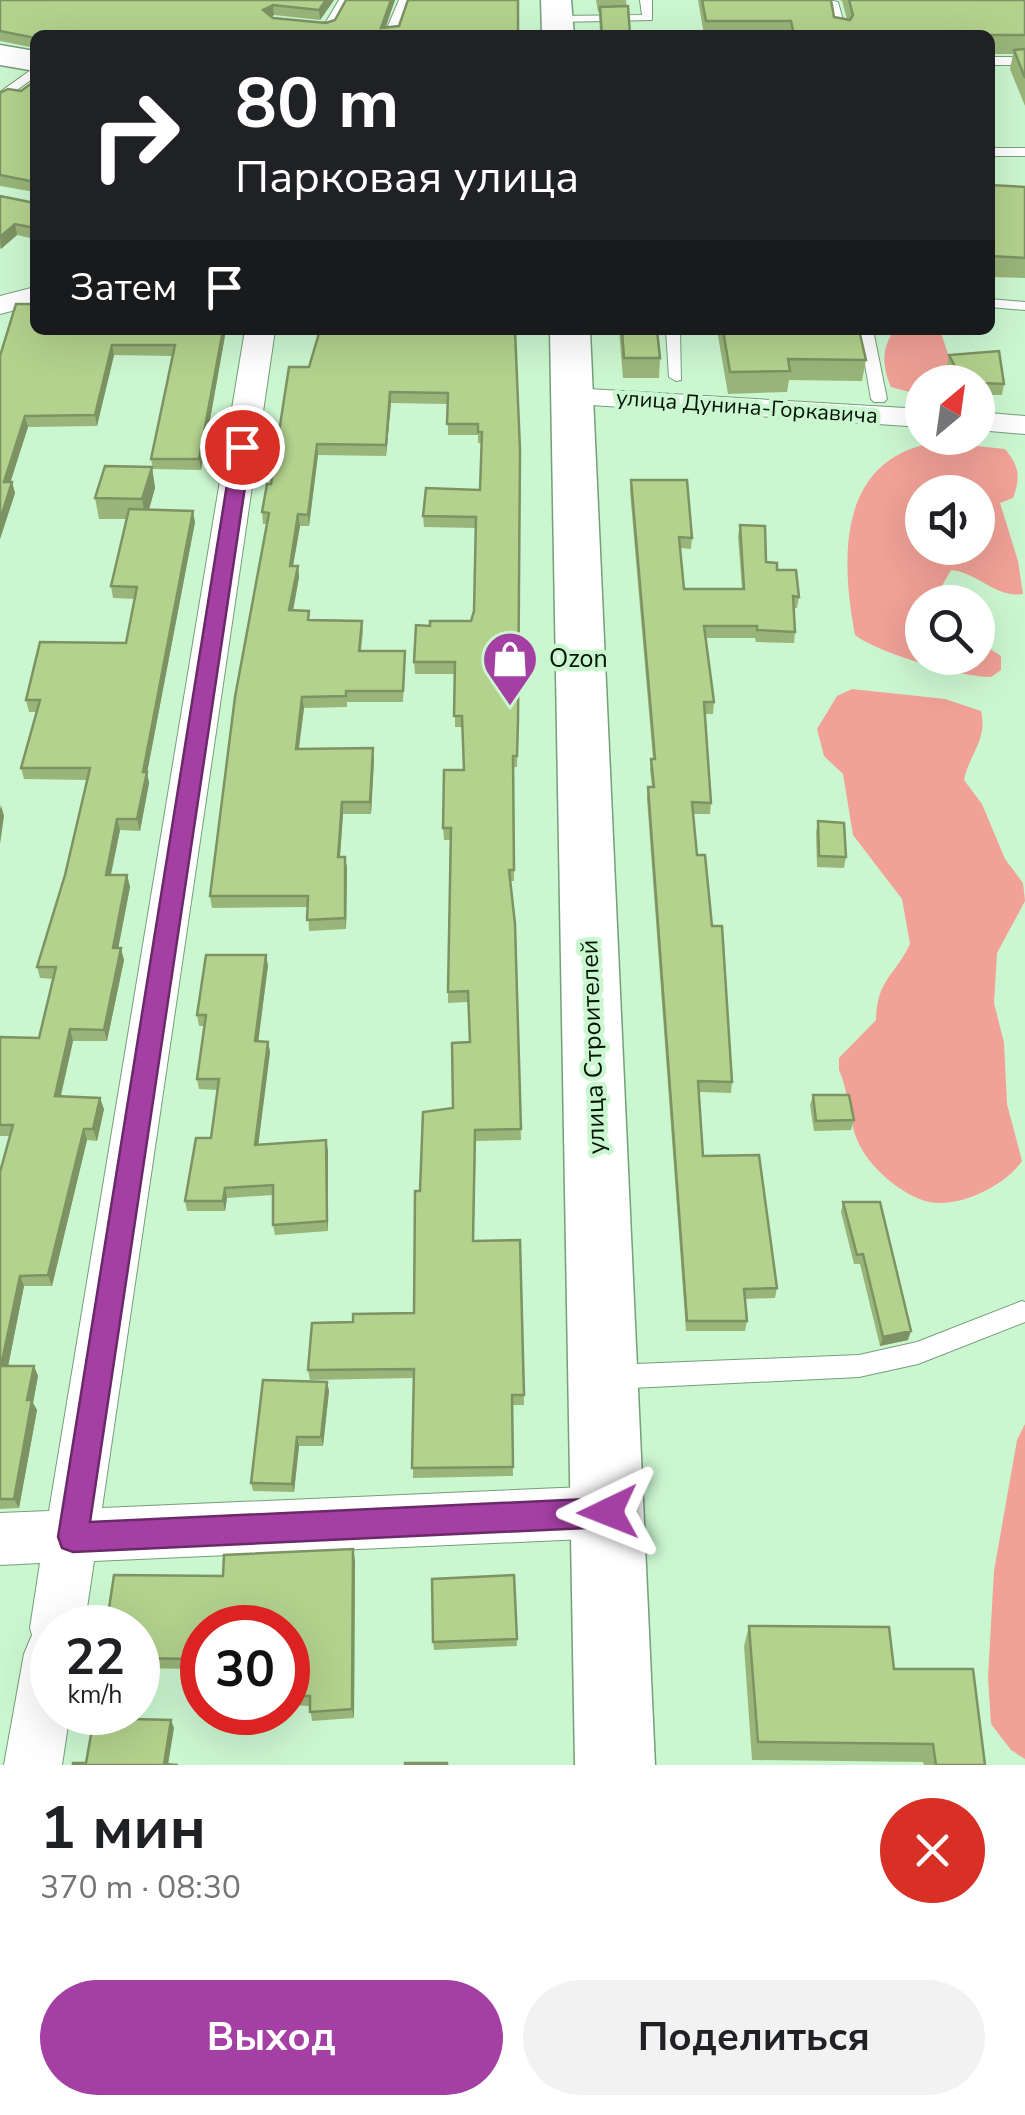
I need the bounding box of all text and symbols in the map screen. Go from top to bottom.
text: 80 m [235,56,399,152]
icon: right [70,70,200,200]
text: Парковая улица [235,147,579,208]
icon: arrive [197,260,252,315]
text: Затем [70,262,177,313]
north arrow [905,365,995,455]
map controls [905,365,995,675]
street label: улица Дунина-Горкавича [615,383,879,431]
pin [200,405,285,490]
icon: arrive [215,420,270,475]
button: sound [905,475,995,565]
button: search [905,585,995,675]
shop icon: Ozon [480,629,540,708]
place label: Ozon [549,642,608,676]
street label: улица Строителей [572,939,614,1155]
position arrow [556,1460,660,1564]
speed limit sign: 30 [180,1605,310,1735]
text: 22 [65,1623,125,1692]
text: km/h [67,1678,123,1712]
text: 1 мин [40,1787,206,1869]
button: close [880,1798,985,1903]
text: 370 m · 08:30 [40,1866,241,1909]
button: Выход [40,1980,503,2095]
button: Поделиться [523,1980,985,2095]

